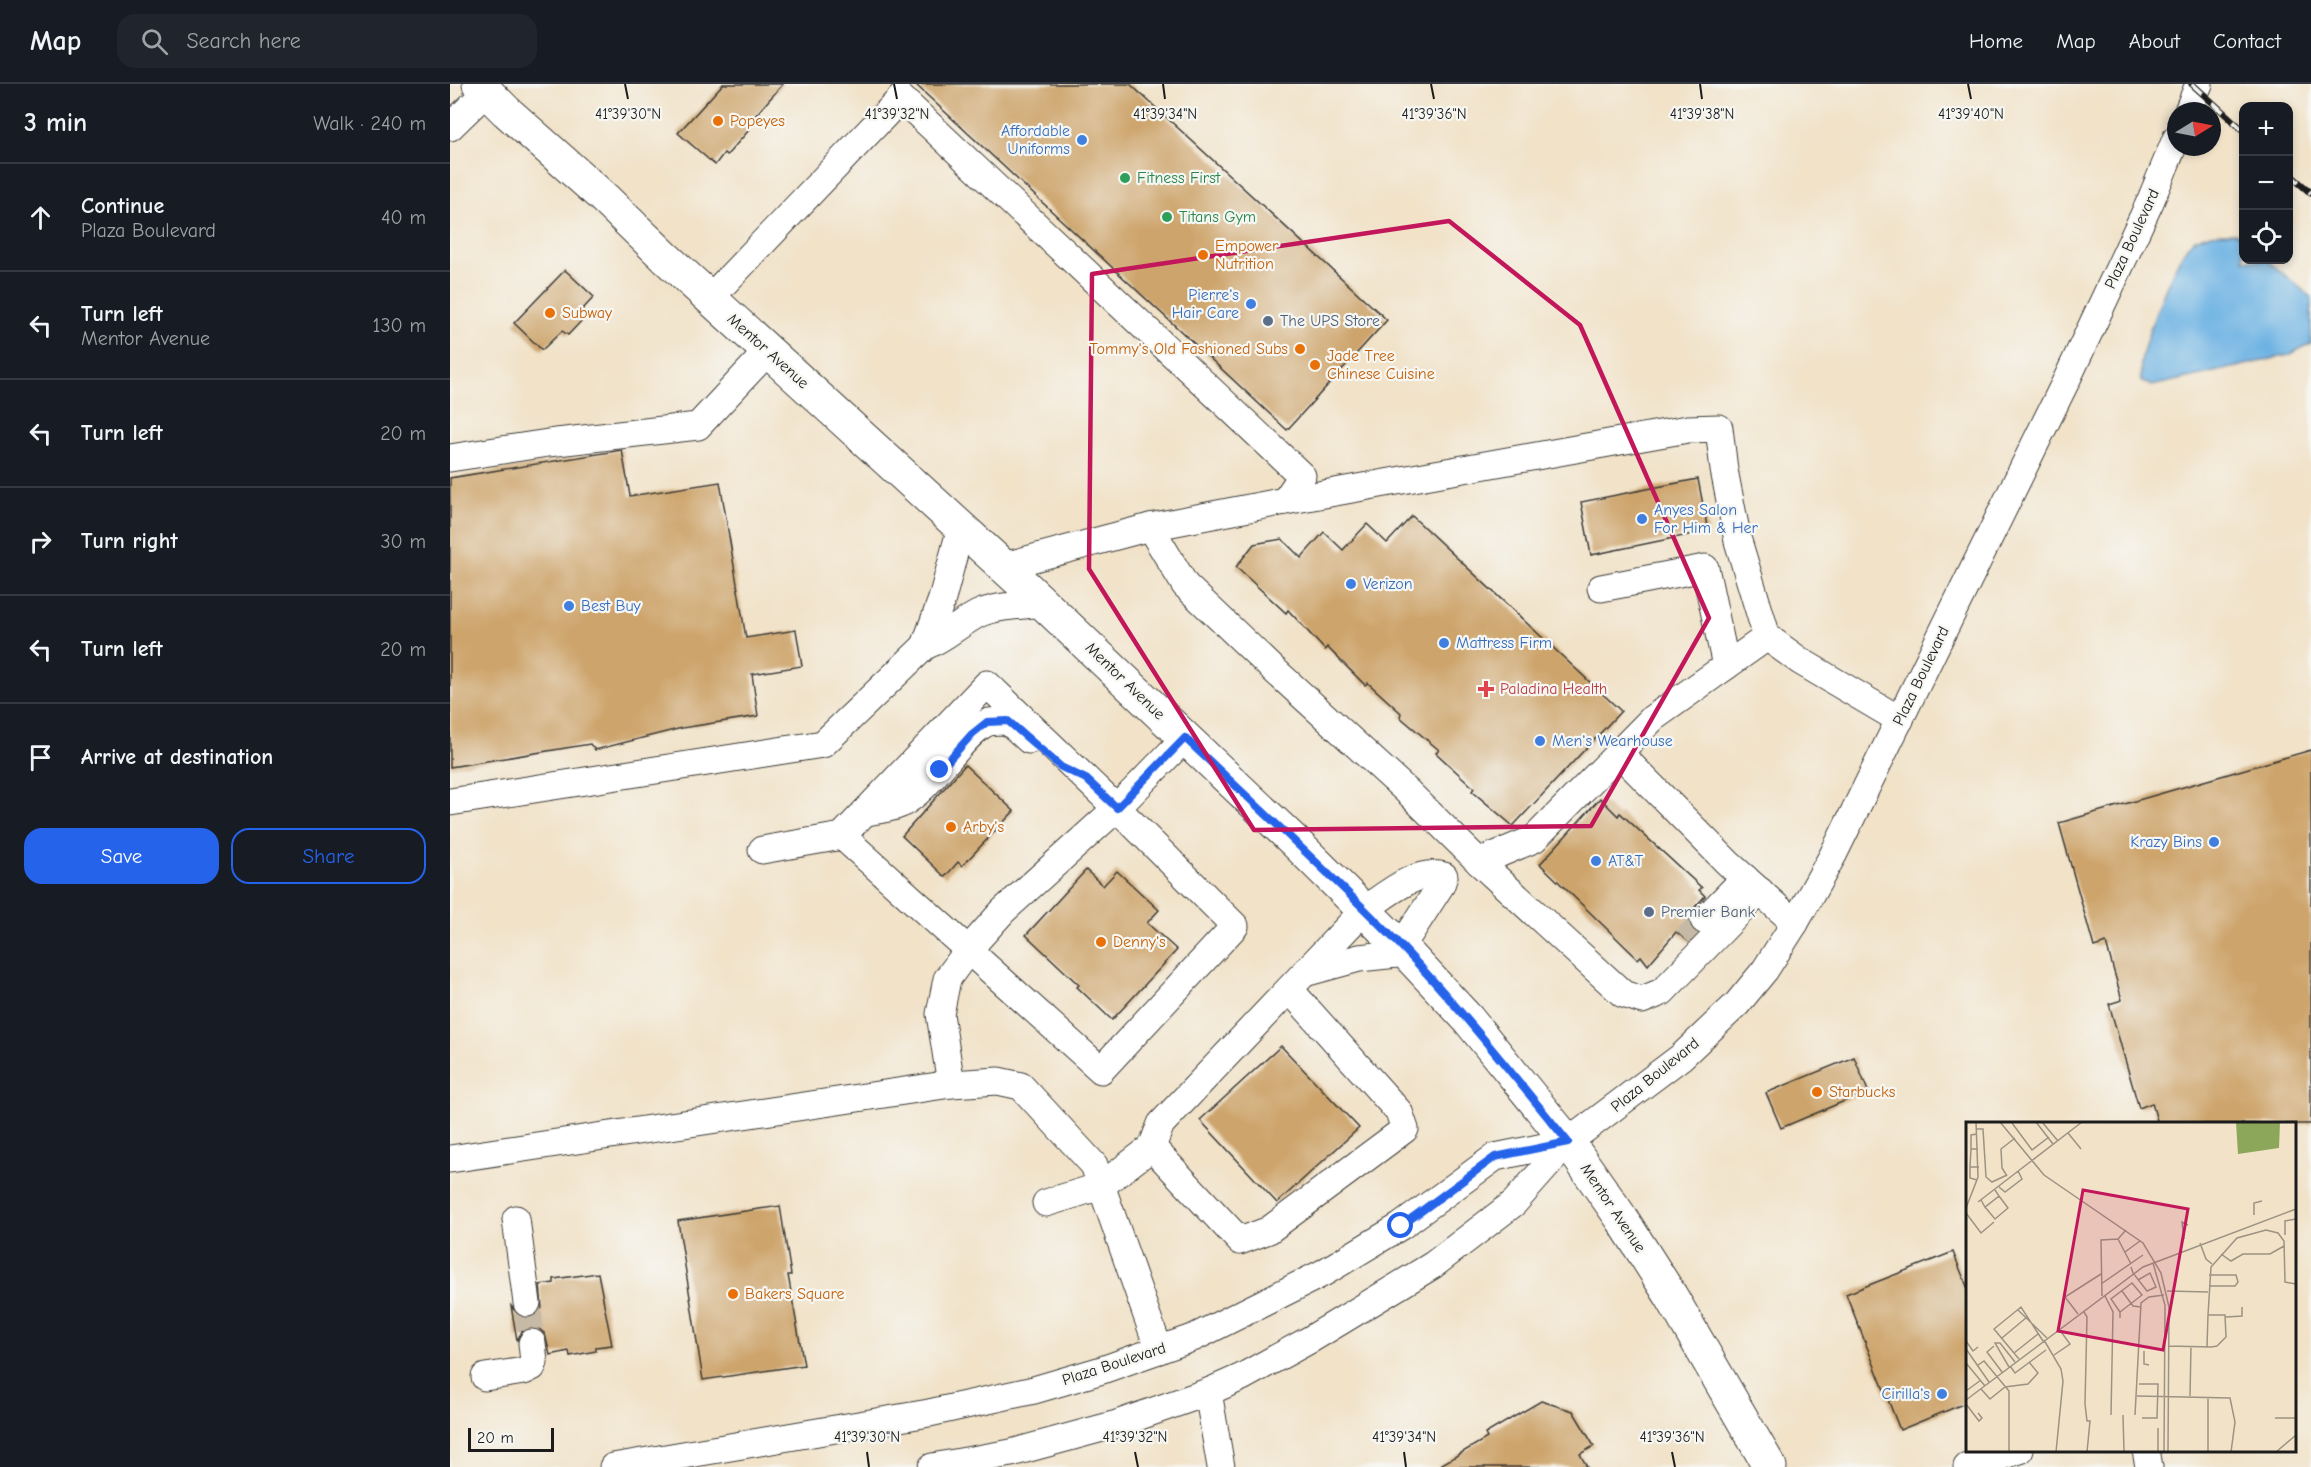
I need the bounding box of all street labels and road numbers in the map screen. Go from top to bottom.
street label: Plaza Boulevard [2101,186,2163,292]
street label: Mentor Avenue [724,310,812,392]
street label: Plaza Boulevard [1889,624,1953,728]
street label: Mentor Avenue [1082,639,1168,723]
street label: Plaza Boulevard [1607,1034,1703,1116]
street label: Mentor Avenue [1577,1160,1649,1256]
street label: Plaza Boulevard [1060,1339,1168,1389]

